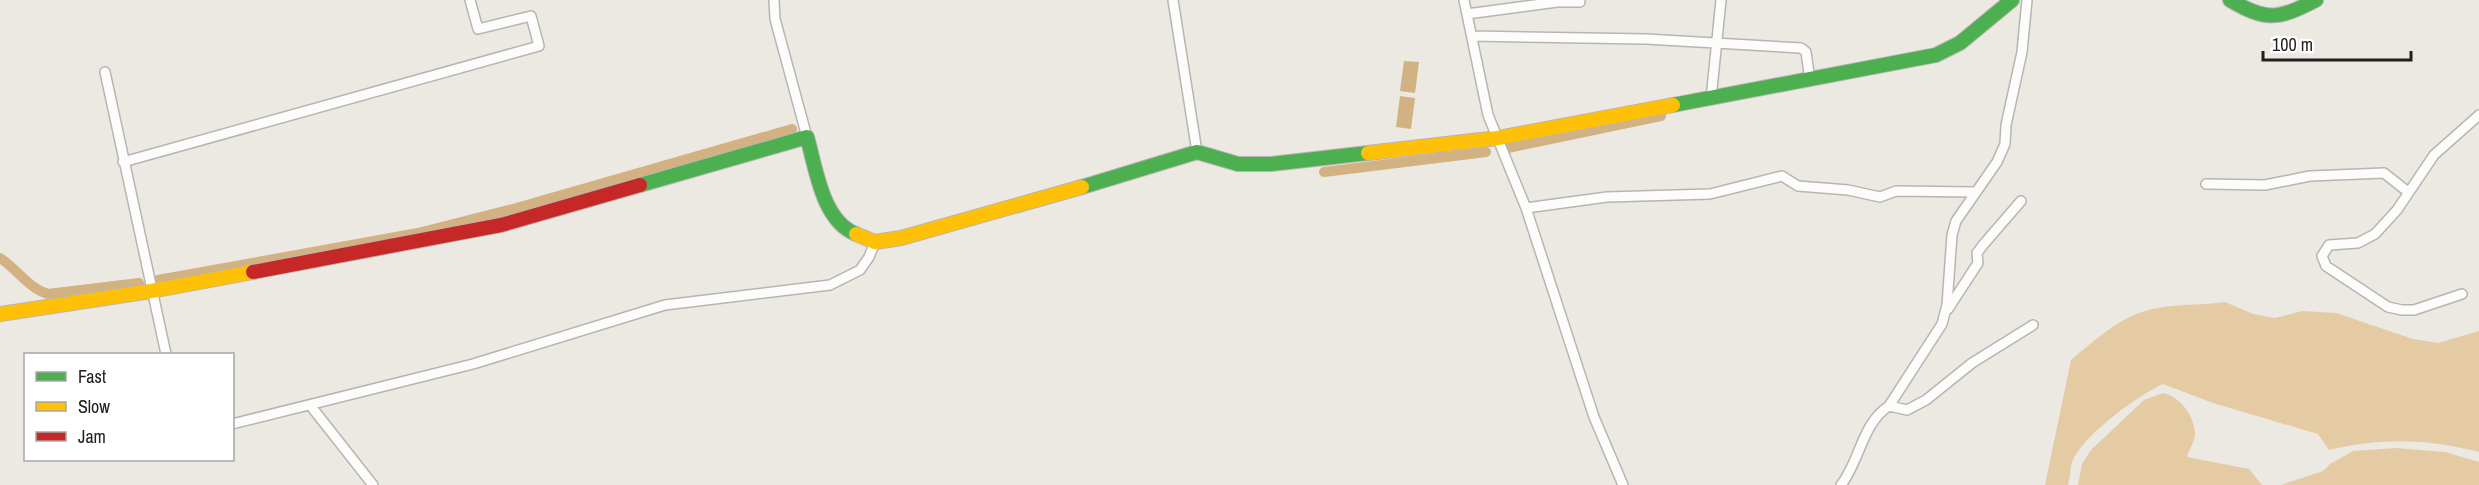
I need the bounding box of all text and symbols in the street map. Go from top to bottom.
scale bar [2263,24,2412,62]
text: 100 m [2272,32,2313,57]
legend [24,353,234,461]
text: Fast [78,364,106,389]
text: Slow [78,394,110,419]
text: Jam [78,424,106,449]

